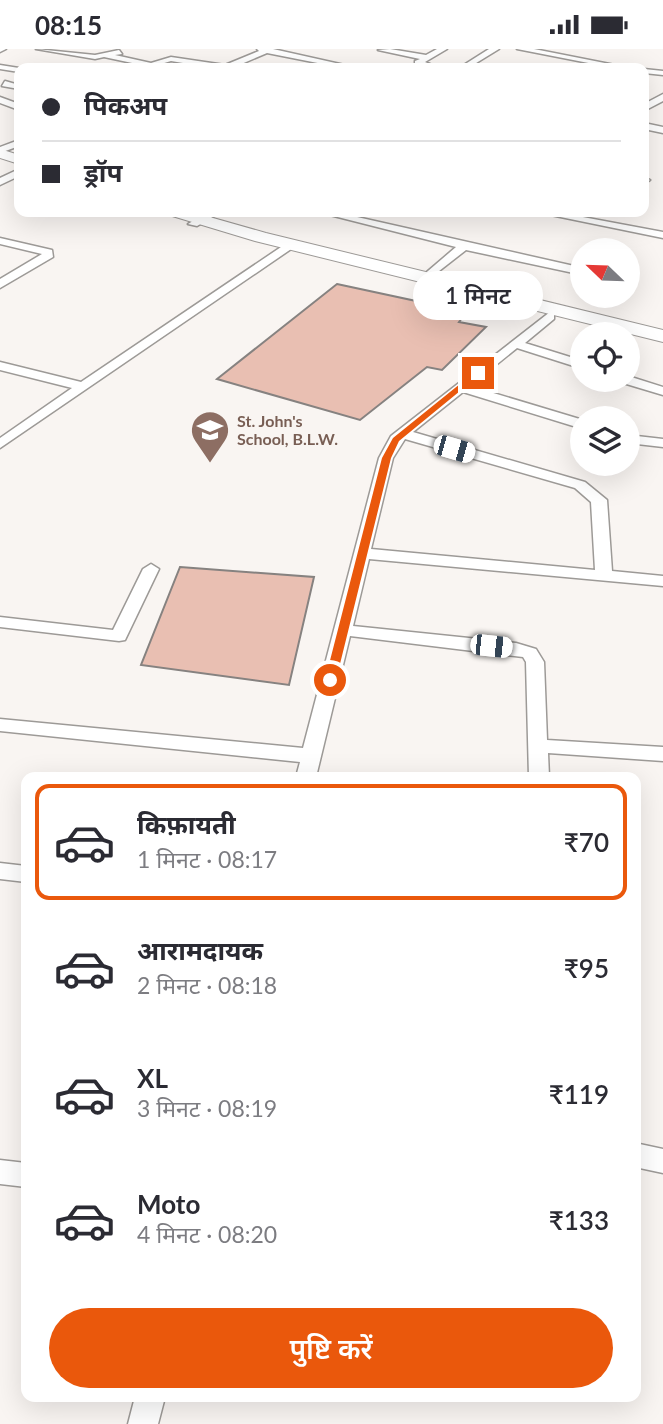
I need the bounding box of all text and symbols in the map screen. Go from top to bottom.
text: 08:15 [35,9,102,41]
text: पिकअप [84,89,167,121]
text: ड्रॉप [84,156,122,188]
north arrow [570,238,640,308]
map controls [570,238,640,476]
callout: 1 मिनट [413,271,543,321]
text: 1 मिनट [445,281,511,309]
button: locate [570,322,640,392]
route end [462,357,494,389]
button: layers [570,406,640,476]
school or university icon: St. John's School, B.L.W. [189,409,231,464]
place label: St. John's School, B.L.W. [237,411,338,448]
car [431,433,478,465]
car [470,633,513,659]
route start [314,664,346,696]
text: किफ़ायती [137,808,236,840]
icon: car [53,811,116,874]
text: ₹70 [564,826,609,858]
text: 1 मिनट · 08:17 [137,845,277,873]
text: आरामदायक [137,934,263,966]
icon: car [53,937,116,1000]
text: ₹95 [564,952,609,984]
text: 2 मिनट · 08:18 [137,971,277,999]
text: XL [137,1062,168,1094]
icon: car [53,1063,116,1126]
text: ₹119 [549,1078,609,1110]
text: 3 मिनट · 08:19 [137,1094,277,1122]
text: Moto [137,1188,200,1220]
icon: car [53,1189,116,1252]
text: ₹133 [549,1204,609,1236]
text: 4 मिनट · 08:20 [137,1220,277,1248]
button: पुष्टि करें [49,1308,613,1388]

